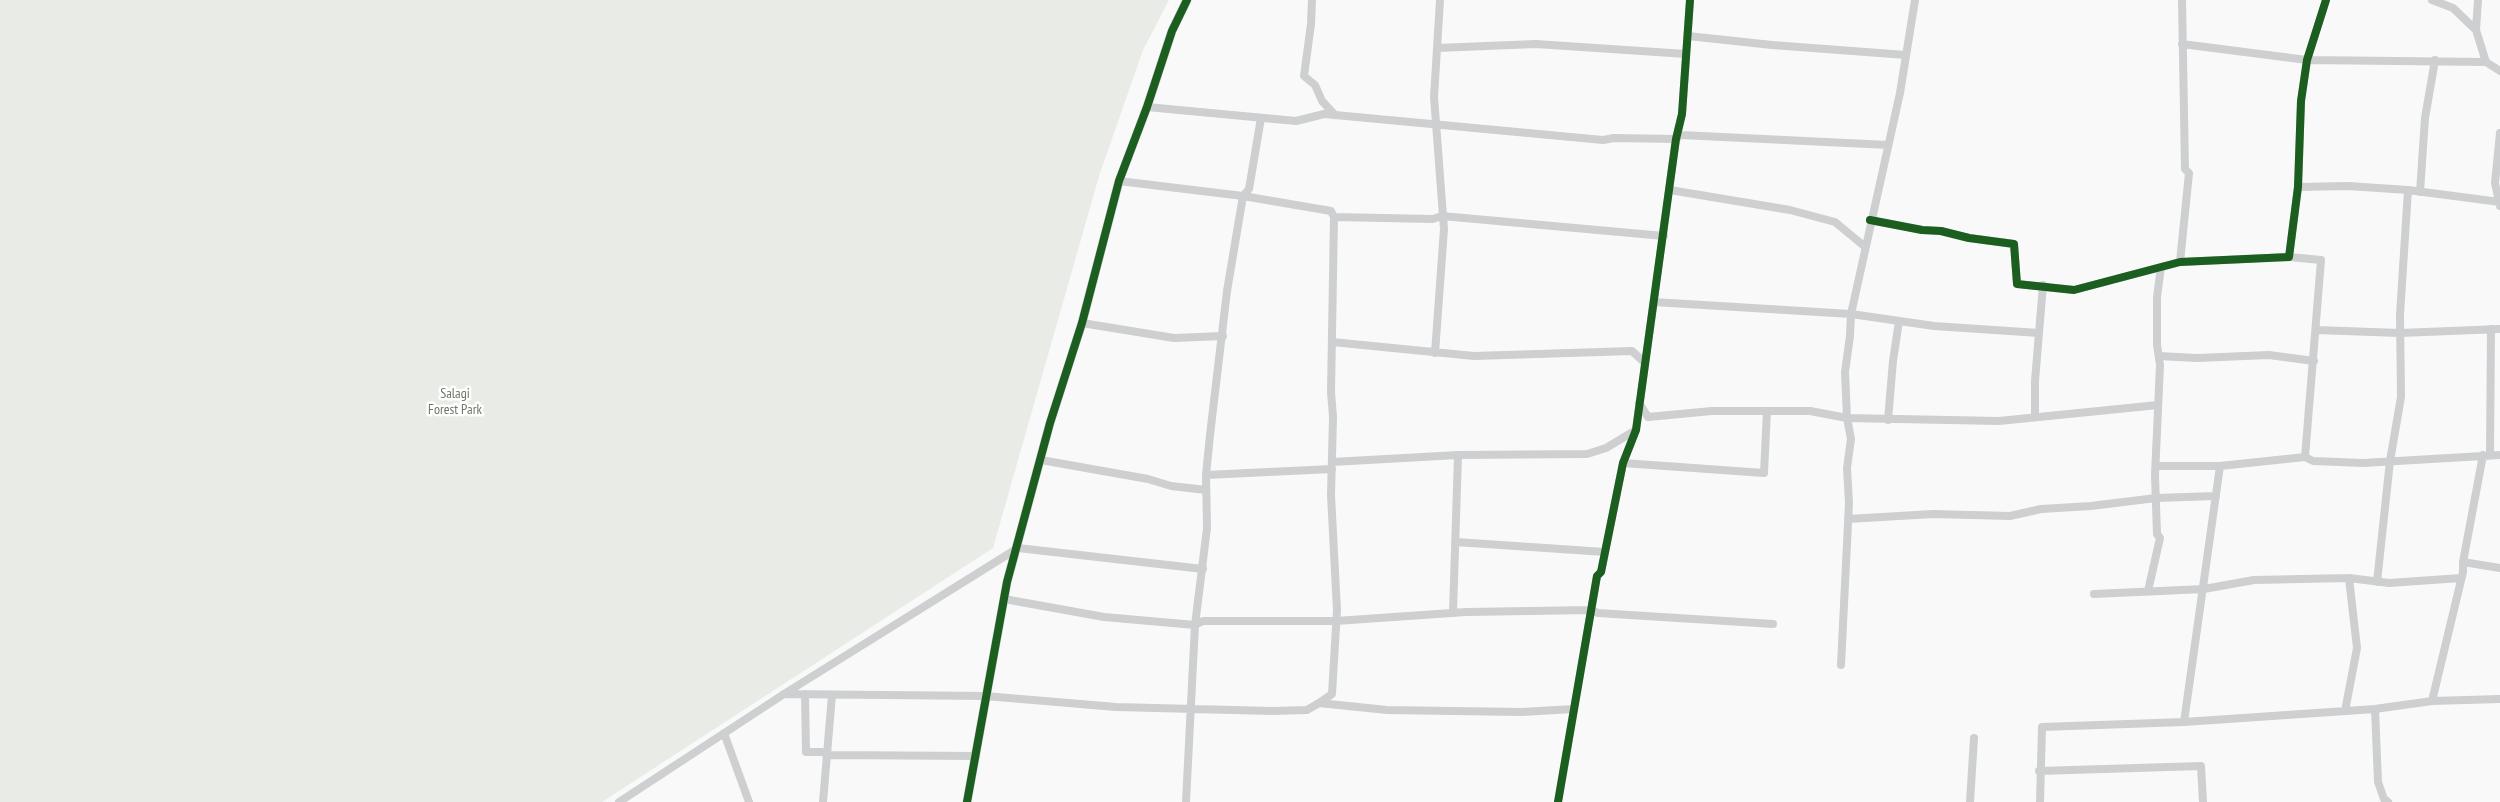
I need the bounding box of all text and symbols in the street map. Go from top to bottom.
park label: Salagi Forest Park [428,386,482,418]

